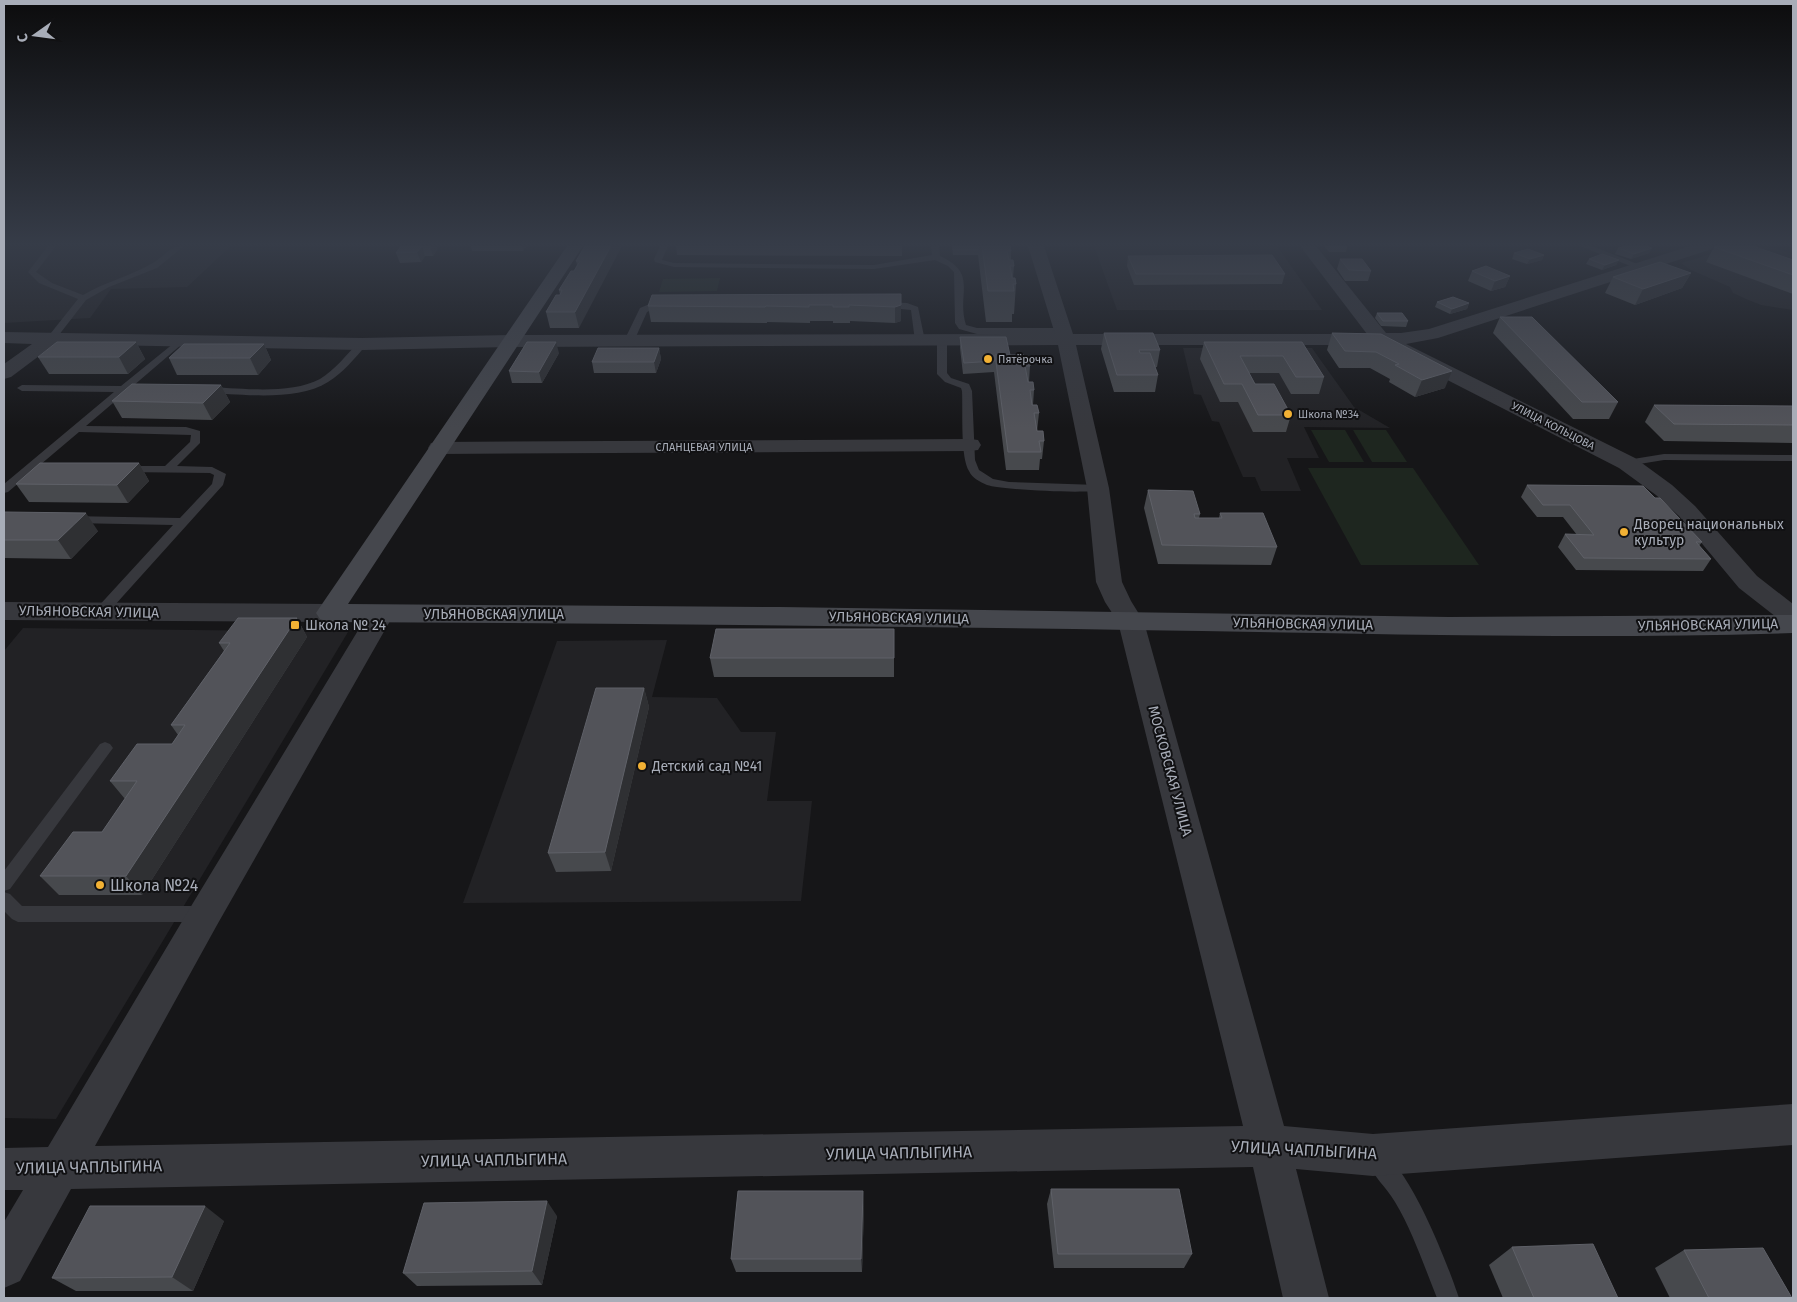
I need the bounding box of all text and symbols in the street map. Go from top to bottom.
north arrow [10,10,60,60]
text: С [14,32,32,44]
marker: Пятёрочка [982,353,994,365]
place label: Пятёрочка [998,353,1053,366]
street label: УЛИЦА КОЛЬЦОВА [1509,399,1598,453]
marker: Школа №34 [1282,408,1294,420]
place label: Школа №34 [1298,408,1359,421]
street label: СЛАНЦЕВАЯ УЛИЦА [656,441,753,454]
place label: Дворец национальных культур [1633,516,1784,549]
marker: Дворец национальных культур [1618,526,1630,538]
street label: УЛЬЯНОВСКАЯ УЛИЦА [19,602,159,622]
street label: УЛЬЯНОВСКАЯ УЛИЦА [424,606,564,623]
street label: УЛЬЯНОВСКАЯ УЛИЦА [829,608,969,628]
street label: УЛЬЯНОВСКАЯ УЛИЦА [1233,614,1373,634]
street label: УЛЬЯНОВСКАЯ УЛИЦА [1638,615,1778,635]
place label: Школа № 24 [305,617,386,634]
marker: Школа № 24 [289,619,301,631]
street label: МОСКОВСКАЯ УЛИЦА [1144,704,1196,838]
place label: Детский сад №41 [651,758,762,775]
marker: Детский сад №41 [636,760,648,772]
place label: Школа №24 [110,876,199,895]
marker: Школа №24 [94,879,106,891]
street label: УЛИЦА ЧАПЛЫГИНА [1230,1137,1378,1163]
street label: УЛИЦА ЧАПЛЫГИНА [826,1142,973,1164]
street label: УЛИЦА ЧАПЛЫГИНА [421,1149,568,1171]
street label: УЛИЦА ЧАПЛЫГИНА [16,1156,163,1178]

